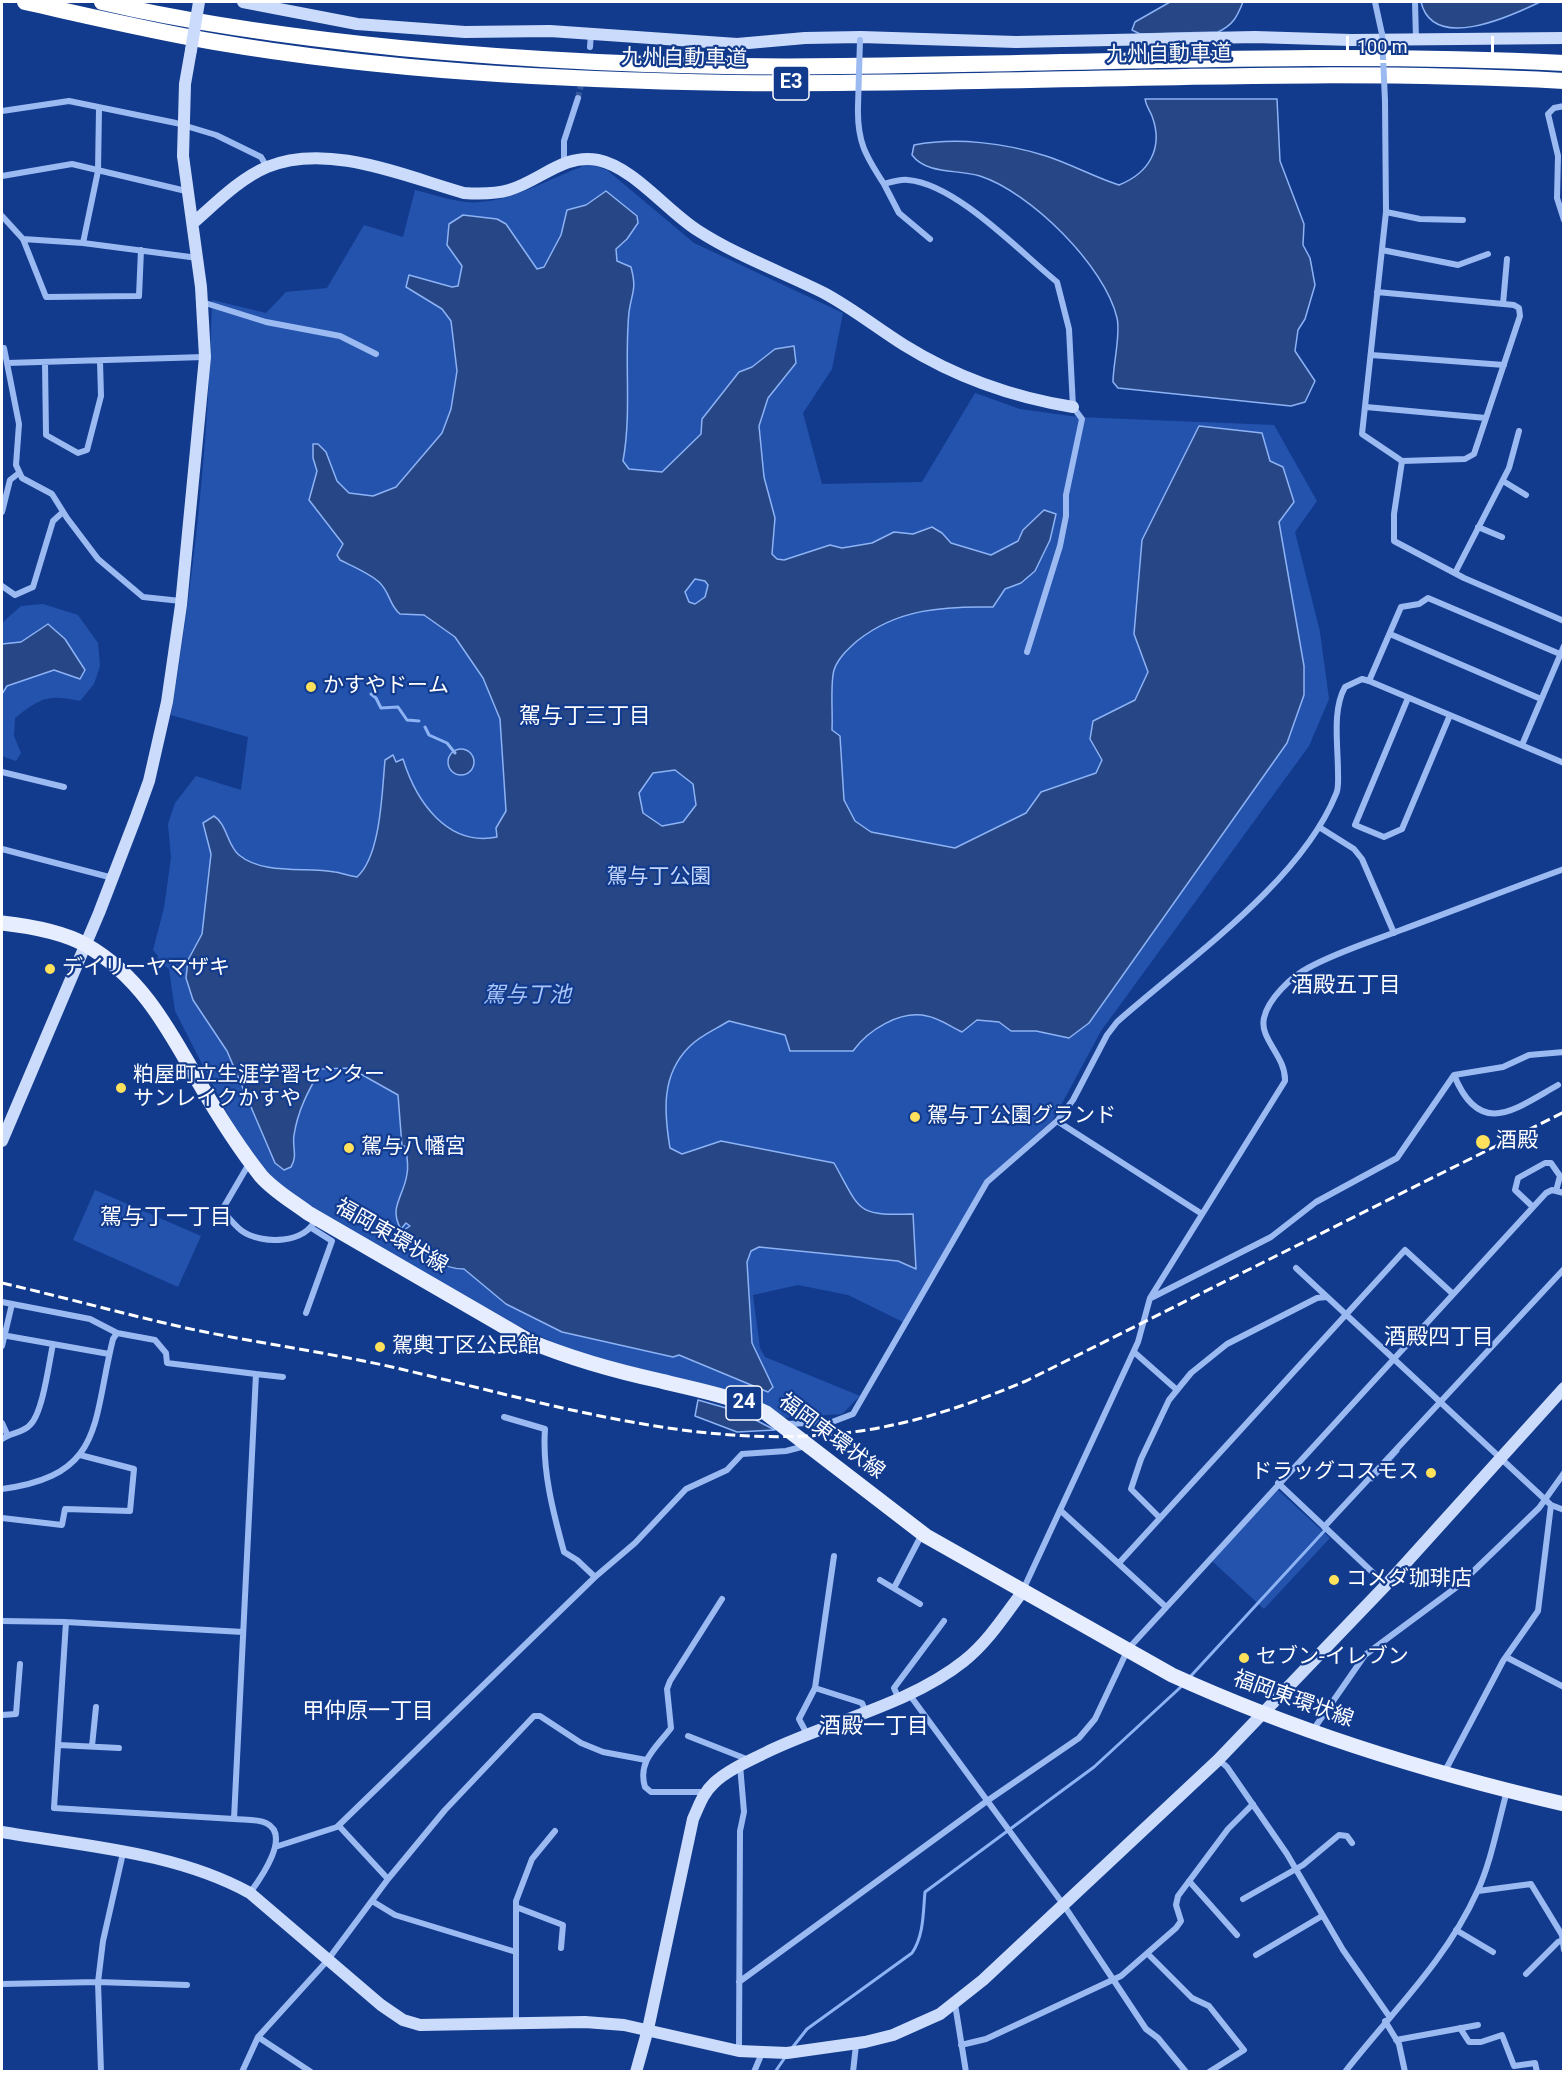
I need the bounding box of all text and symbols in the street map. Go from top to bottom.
scale bar [1349,24,1498,62]
text: 100 m [1357,36,1408,57]
street label: 九州自動車道 [1106,41,1232,69]
street label: 九州自動車道 [621,45,747,73]
road number: E3 [773,66,809,100]
place label: かすやドーム [323,674,449,700]
marker: かすやドーム [304,680,318,694]
district label: 駕与丁三丁目 [519,704,651,730]
park label: 駕与丁公園 [607,865,711,891]
place label: デイリーヤマザキ [62,956,230,982]
marker: デイリーヤマザキ [43,962,57,976]
district label: 酒殿五丁目 [1291,973,1401,999]
water label: 駕与丁池 [483,983,571,1009]
place label: 粕屋町立生涯学習センター サンレイクかすや [133,1063,385,1113]
marker: 粕屋町立生涯学習センター サンレイクかすや [114,1081,128,1095]
place label: 駕与丁公園グランド [927,1104,1116,1130]
marker: 駕与丁公園グランド [908,1110,922,1124]
place label: 酒殿 [1496,1129,1538,1155]
marker: 酒殿 [1474,1133,1492,1151]
place label: 駕与八幡宮 [361,1135,466,1161]
marker: 駕与八幡宮 [342,1141,356,1155]
street label: 福岡東環状線 [330,1195,452,1279]
district label: 駕与丁一丁目 [100,1205,232,1231]
district label: 酒殿四丁目 [1384,1325,1494,1351]
place label: 駕輿丁区公民館 [392,1334,539,1360]
marker: 駕輿丁区公民館 [373,1340,387,1354]
road number: 24 [726,1386,762,1420]
street label: 福岡東環状線 [773,1389,889,1485]
place label: ドラッグコスモス [1251,1460,1419,1486]
marker: ドラッグコスモス [1424,1466,1438,1480]
place label: コメダ珈琲店 [1346,1567,1472,1593]
marker: コメダ珈琲店 [1327,1573,1341,1587]
place label: セブン-イレブン [1256,1645,1409,1671]
marker: セブン-イレブン [1237,1651,1251,1665]
street label: 福岡東環状線 [1229,1667,1357,1733]
district label: 甲仲原一丁目 [302,1699,434,1725]
district label: 酒殿一丁目 [819,1714,929,1740]

